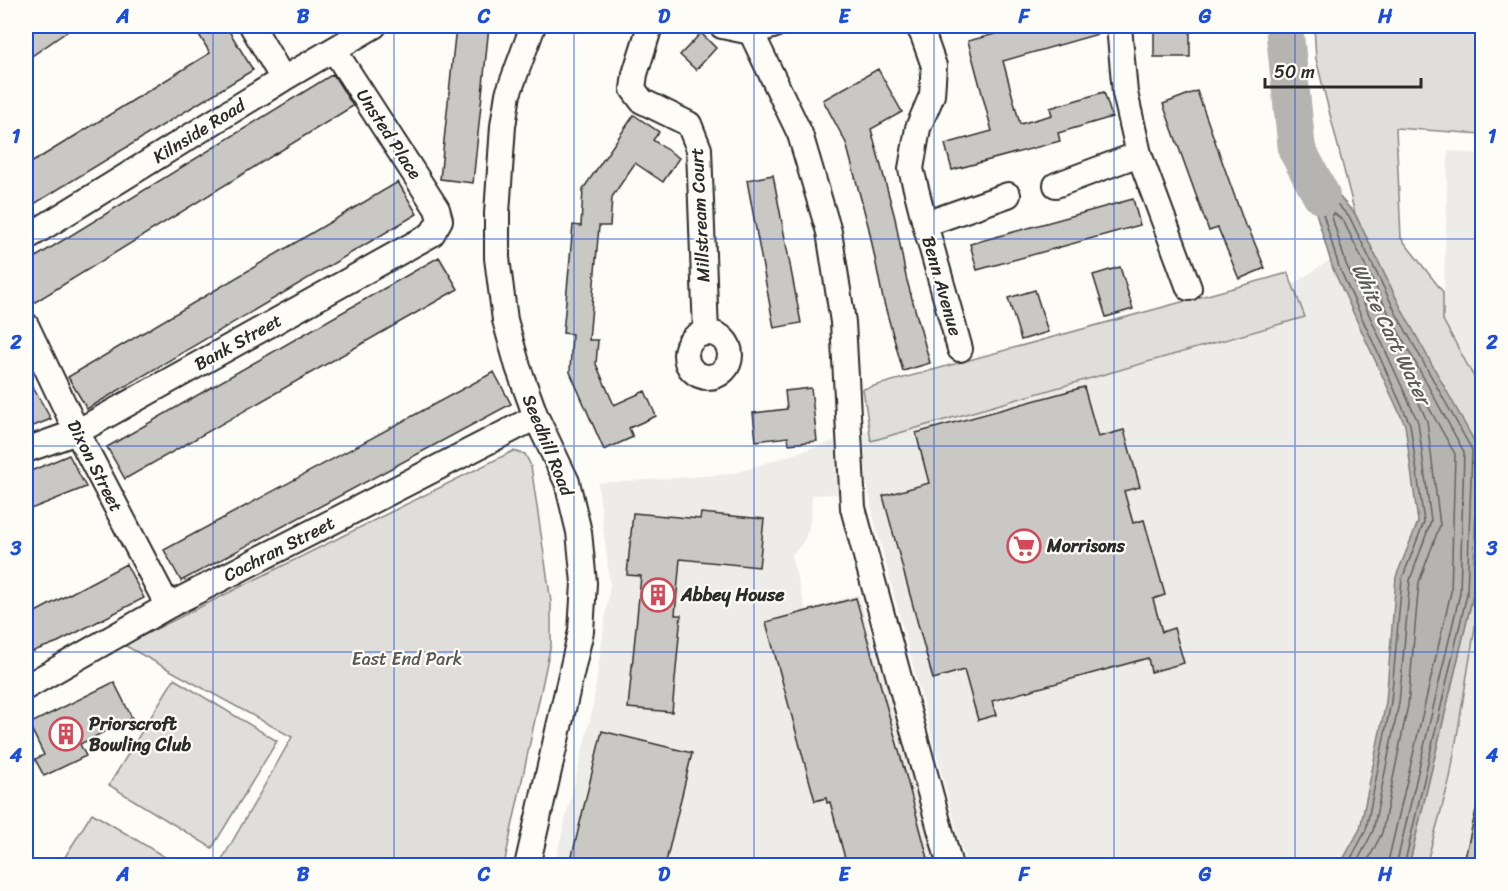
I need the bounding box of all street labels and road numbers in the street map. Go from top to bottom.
street label: Unsted Place [347,82,431,186]
street label: Kilnside Road [146,89,253,172]
street label: Millstream Court [680,147,720,283]
street label: Benn Avenue [912,232,972,340]
street label: Bank Street [188,305,288,379]
street label: Seedhill Road [513,389,583,502]
street label: Dixon Street [58,414,132,518]
street label: Cochran Street [217,507,341,591]

